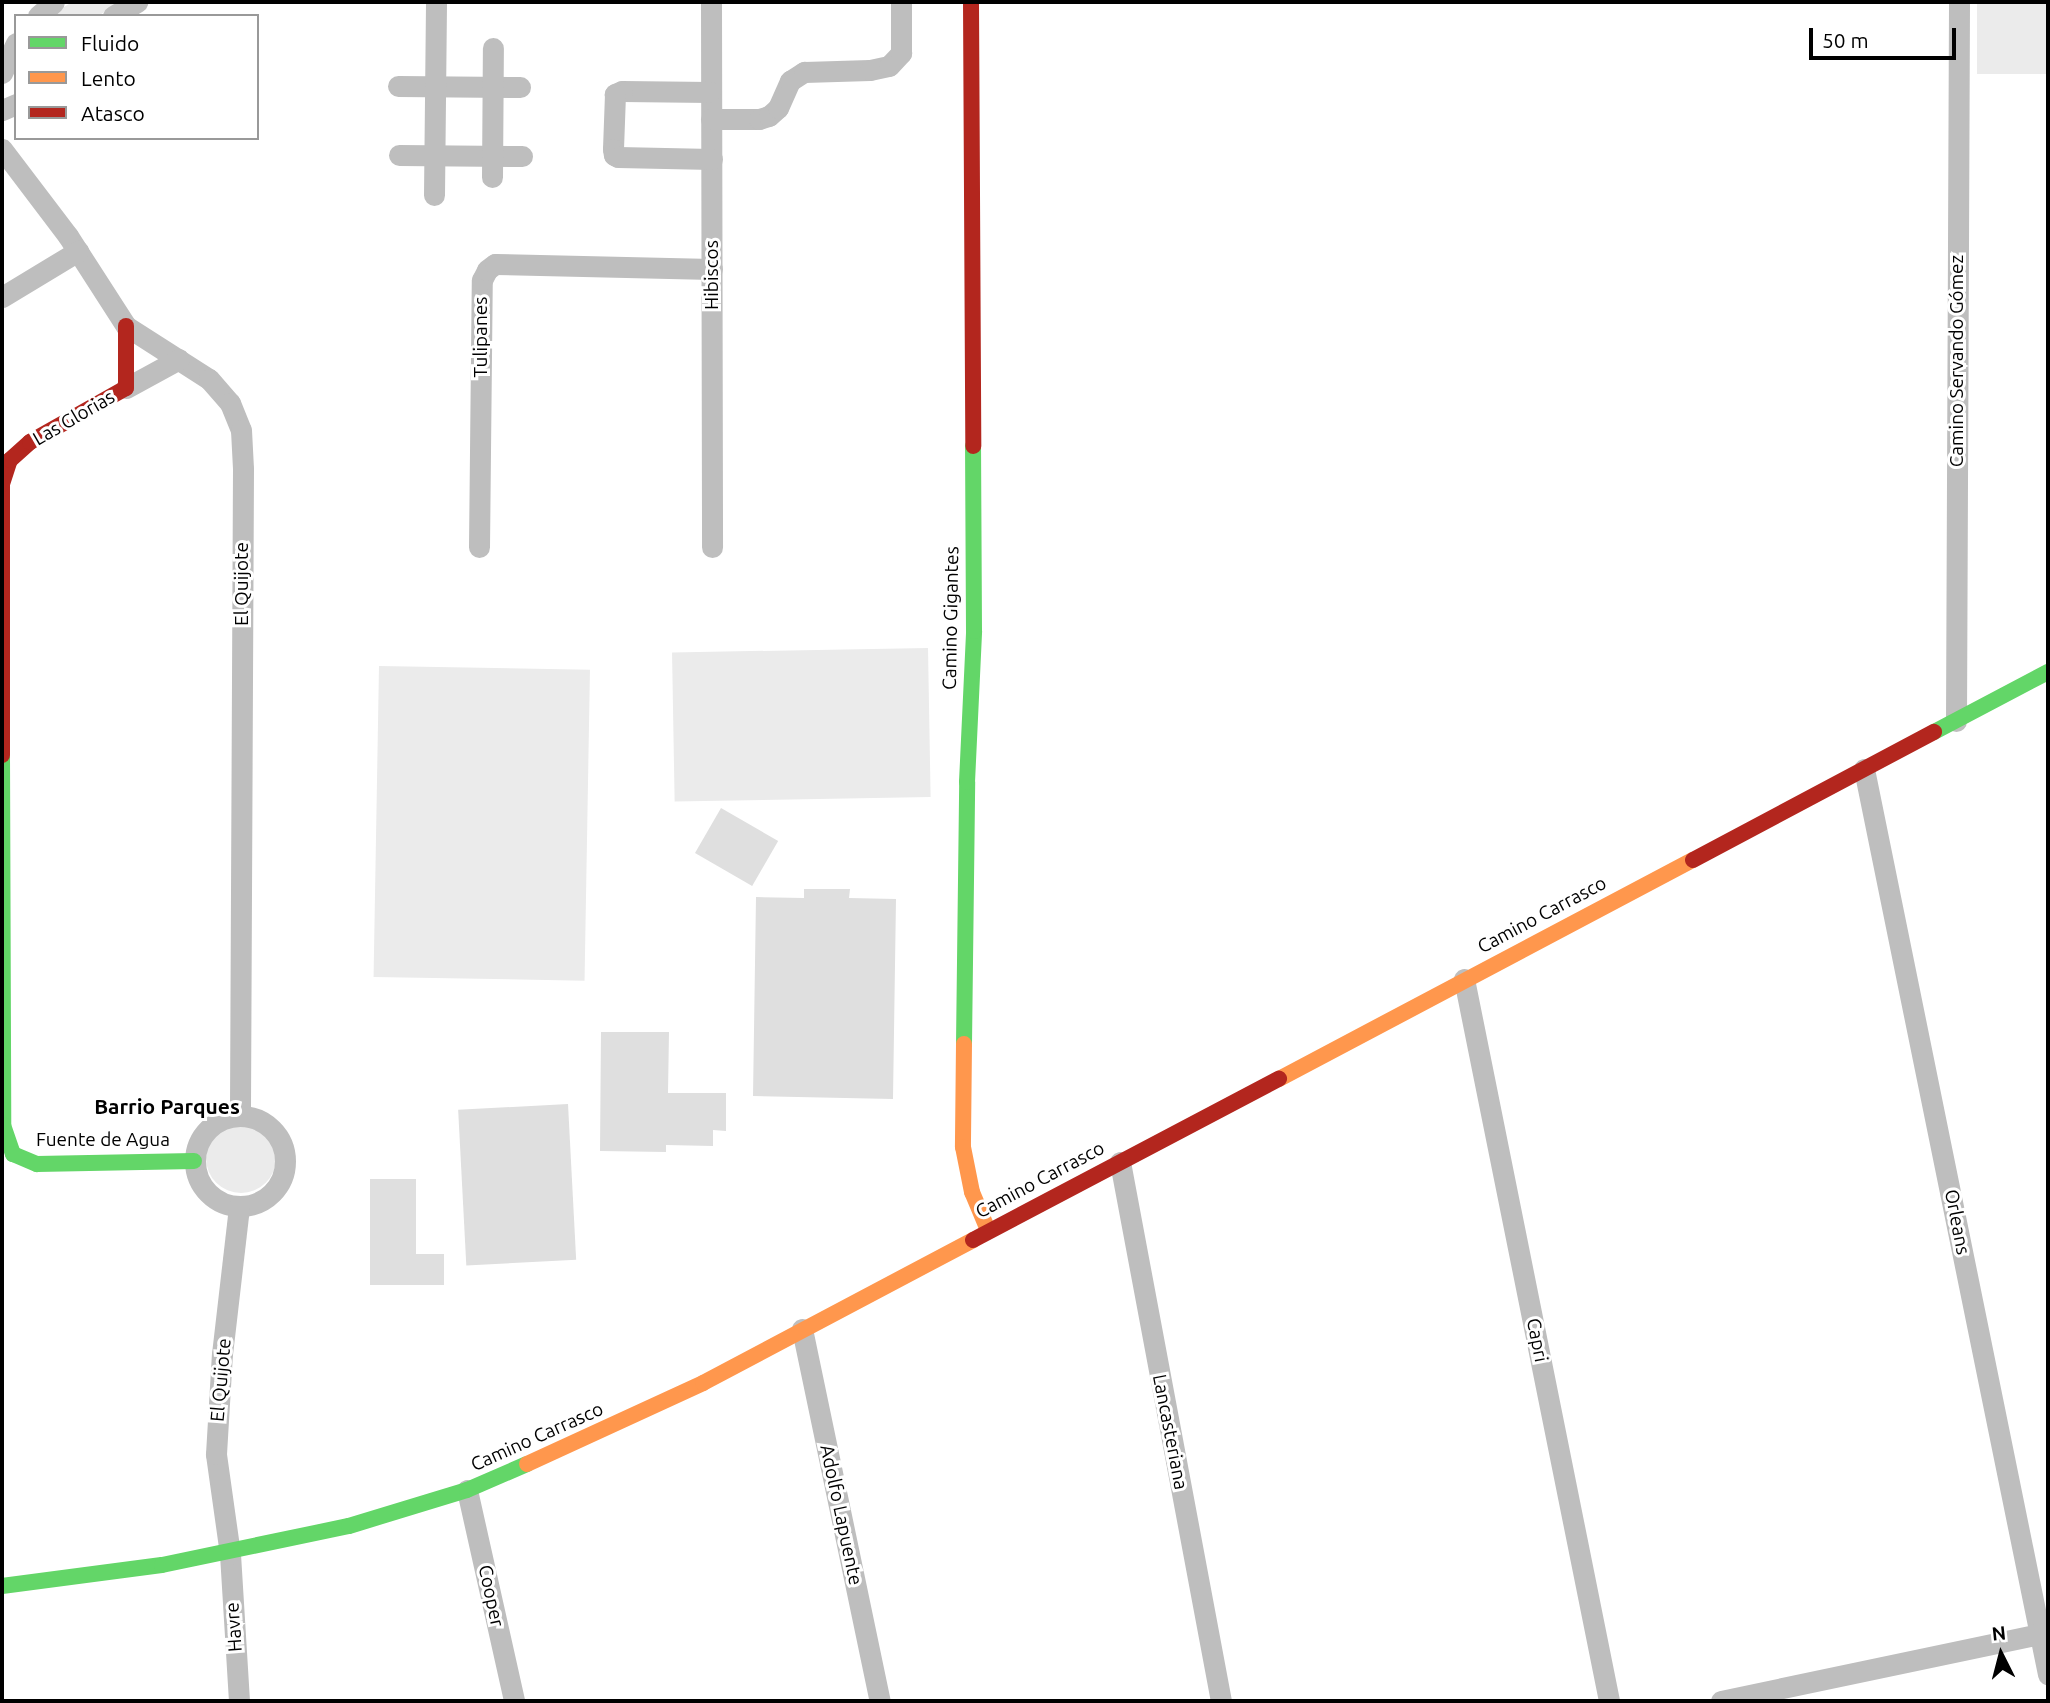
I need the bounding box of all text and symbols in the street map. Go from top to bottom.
legend [14,14,259,140]
scale bar [1812,14,1959,58]
text: 50 m [1822,28,1869,52]
text: Fluido [81,31,139,55]
text: Lento [81,66,136,90]
text: Atasco [81,101,145,125]
street label: Hibiscos [701,240,723,310]
street label: Camino Servando Gómez [1946,255,1968,467]
street label: Tulipanes [470,297,492,377]
street label: Las Glorias [29,385,119,451]
street label: El Quijote [231,542,253,626]
street label: Camino Gigantes [938,546,964,690]
street label: Camino Carrasco [1474,871,1610,959]
district label: Barrio Parques [94,1093,240,1119]
street label: Fuente de Agua [36,1129,170,1151]
street label: Camino Carrasco [972,1136,1108,1224]
street label: Orleans [1939,1187,1975,1257]
street label: Capri [1522,1316,1552,1364]
street label: El Quijote [206,1337,236,1423]
street label: Lancasteriana [1148,1372,1192,1492]
street label: Camino Carrasco [467,1398,607,1476]
street label: Adolfo Lapuente [815,1443,867,1587]
street label: Cooper [473,1563,509,1629]
street label: Havre [221,1601,247,1653]
north arrow [1966,1619,2036,1689]
text: N [1991,1621,2007,1645]

